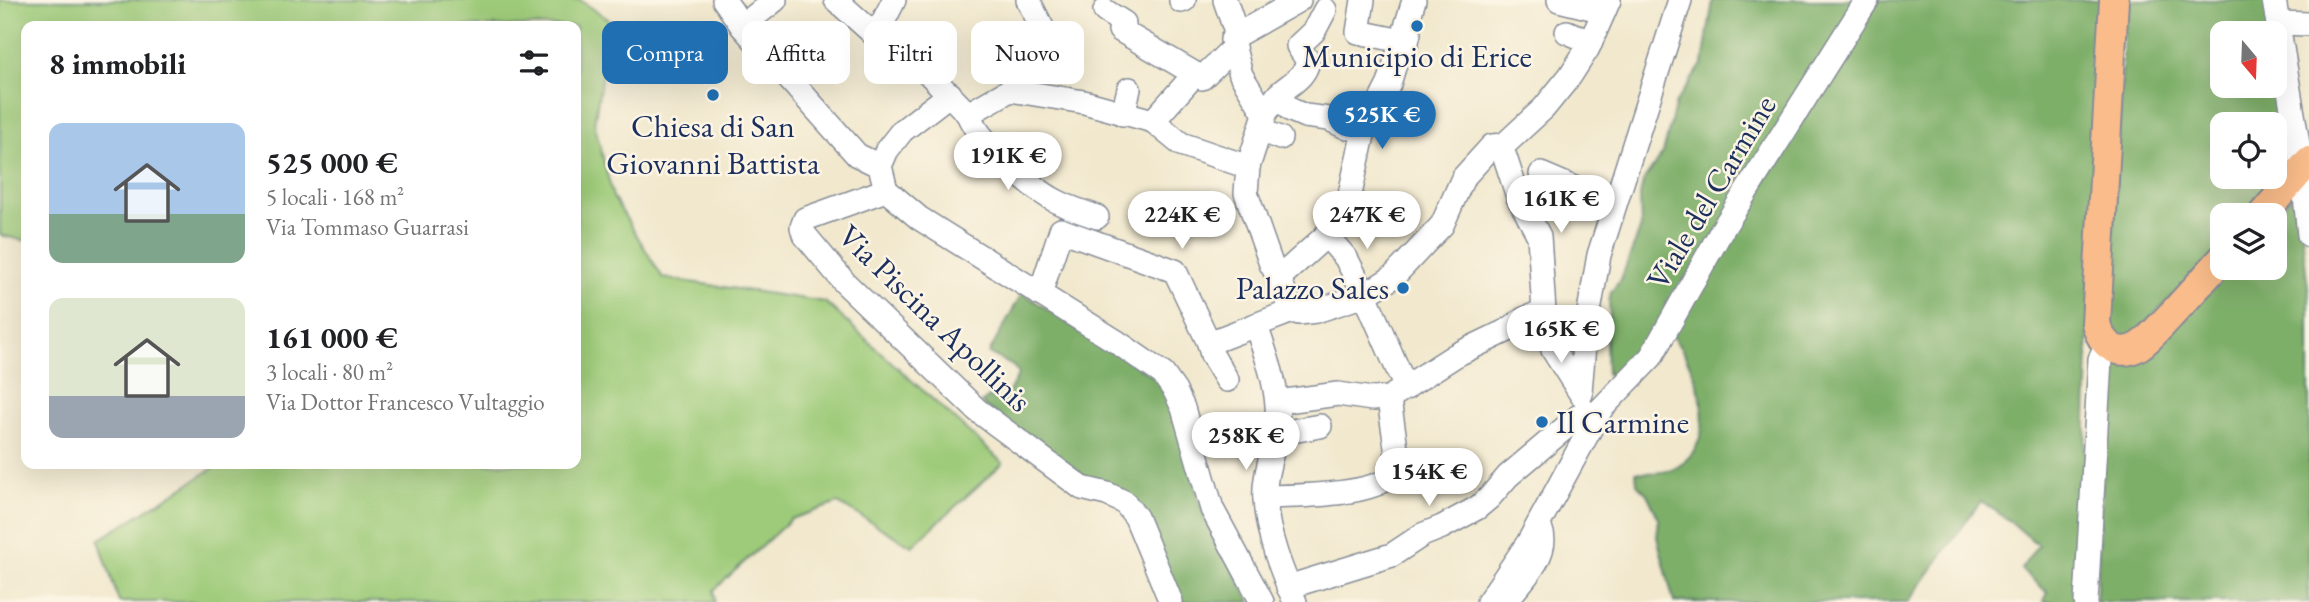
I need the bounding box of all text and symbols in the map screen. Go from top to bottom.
marker: Municipio di Erice [1409,18,1425,34]
chip: Compra [602,21,728,84]
chip: Affitta [742,21,850,84]
chip: Filtri [864,21,957,84]
chip: Nuovo [971,21,1084,84]
north arrow [2210,21,2287,98]
map controls [2210,21,2287,280]
place label: Municipio di Erice [1302,35,1532,77]
text: 8 immobili [49,44,186,83]
icon: filters [515,44,553,82]
marker: Chiesa di San Giovanni Battista [705,87,721,103]
street label: Viale del Carmine [1637,87,1785,297]
pin: 525K € [1325,92,1439,151]
text: 525K € [1344,99,1420,129]
place label: Chiesa di San Giovanni Battista [606,105,820,184]
button: locate [2210,112,2287,189]
pin: 191K € [951,132,1065,192]
text: 191K € [970,140,1046,170]
text: 525 000 € [266,143,398,182]
icon: home [105,151,189,235]
pin: 161K € [1504,176,1618,235]
text: 5 locali · 168 m² [266,182,404,212]
text: 161K € [1523,183,1599,213]
pin: 224K € [1125,191,1239,251]
pin: 247K € [1310,191,1424,251]
text: 224K € [1144,199,1220,229]
text: 247K € [1329,199,1405,229]
button: layers [2210,203,2287,280]
text: Via Tommaso Guarrasi [266,212,469,242]
street label: Via Piscina Apollinis [829,215,1041,421]
place label: Palazzo Sales [1236,267,1389,309]
marker: Palazzo Sales [1395,280,1411,296]
pin: 165K € [1504,306,1618,365]
text: 165K € [1523,313,1599,343]
text: 161 000 € [266,318,398,357]
icon: home [105,326,189,410]
text: 3 locali · 80 m² [266,357,393,387]
text: Via Dottor Francesco Vultaggio [266,387,545,417]
place label: Il Carmine [1556,401,1689,443]
pin: 258K € [1189,412,1303,472]
marker: Il Carmine [1534,414,1550,430]
text: 258K € [1208,420,1284,450]
pin: 154K € [1372,448,1486,508]
text: 154K € [1391,456,1467,486]

